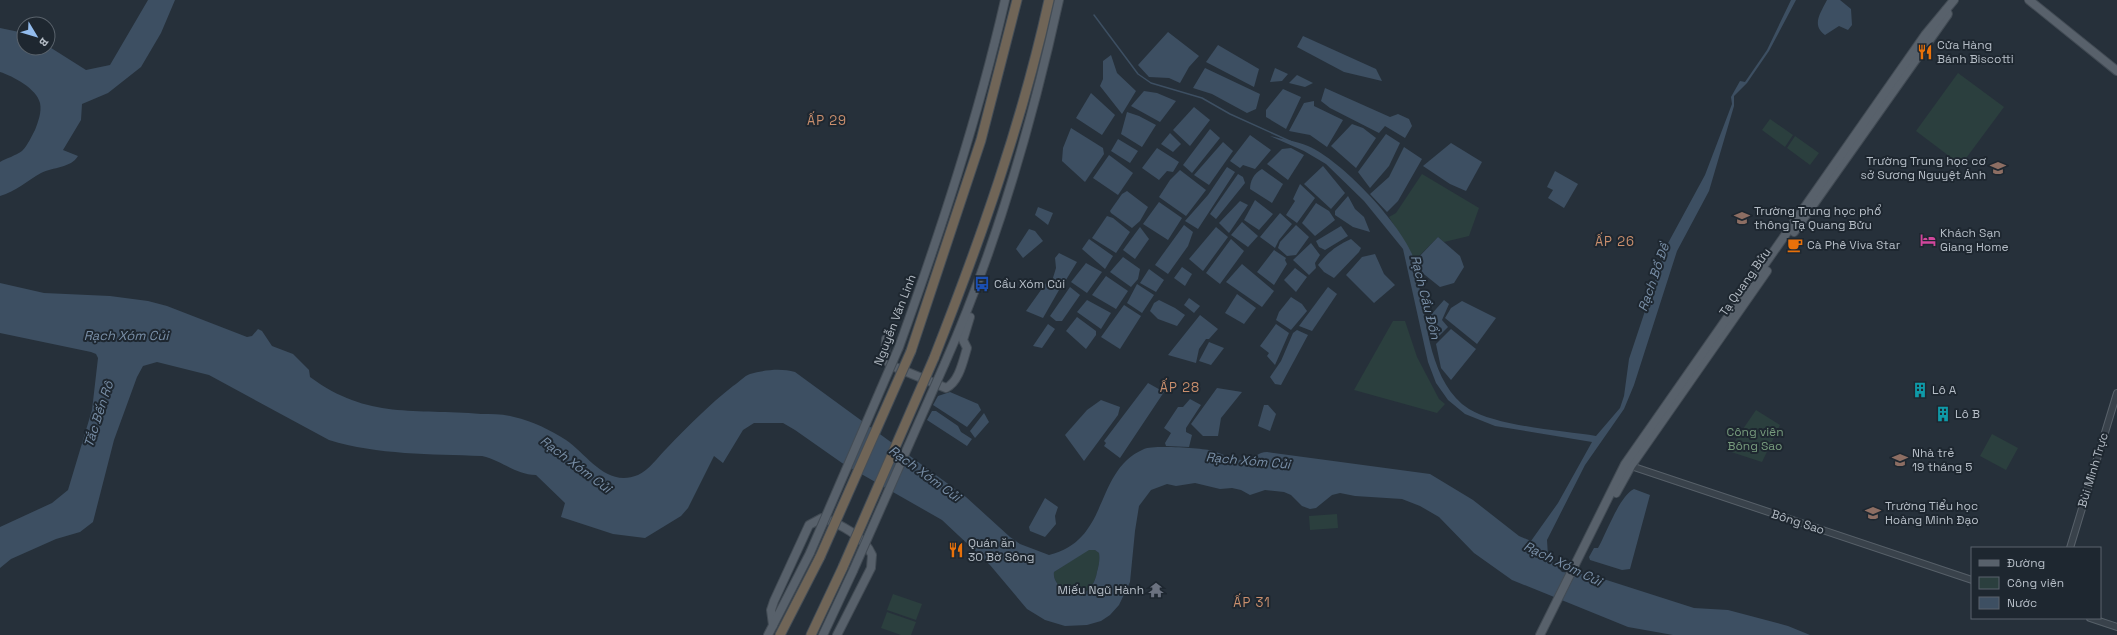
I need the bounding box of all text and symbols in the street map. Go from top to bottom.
north arrow [16,16,56,56]
text: B [36,35,52,49]
place label: Cửa Hàng Bánh Biscotti [1937,37,2014,67]
restaurant icon: Cửa Hàng Bánh Biscotti [1916,43,1934,61]
district label: ẤP 29 [807,111,847,129]
place label: Trường Trung học cơ sở Sương Nguyệt Ánh [1860,153,1986,183]
school or university icon: Trường Trung học cơ sở Sương Nguyệt Ánh [1989,159,2007,177]
place label: Trường Trung học phổ thông Tạ Quang Bửu [1754,203,1882,233]
school or university icon: Trường Trung học phổ thông Tạ Quang Bửu [1733,209,1751,227]
place label: Khách Sạn Giang Home [1940,225,2009,255]
hotel icon: Khách Sạn Giang Home [1919,231,1937,249]
district label: ẤP 26 [1595,232,1635,250]
cafe icon: Cà Phê Viva Star [1786,236,1804,254]
place label: Cà Phê Viva Star [1807,237,1901,253]
water label: Rạch Bồ Đề [1634,239,1674,313]
street label: Tạ Quang Bửu [1716,245,1774,319]
water label: Rạch Cầu Đồn [1407,253,1444,342]
street label: Nguyễn Văn Linh [870,272,920,368]
bus stop icon: Cầu Xóm Củi [973,275,991,293]
place label: Cầu Xóm Củi [994,276,1065,292]
water label: Rạch Xóm Củi [84,327,170,344]
water label: Tắc Bến Rô [80,378,117,449]
district label: ẤP 28 [1160,378,1200,396]
building icon: Lô A [1911,381,1929,399]
place label: Lô A [1932,382,1957,398]
building icon: Lô B [1934,405,1952,423]
place label: Lô B [1955,406,1980,422]
park label: Công viên Bông Sao [1726,424,1784,454]
street label: Bùi Minh Trực [2074,431,2112,509]
water label: Rạch Xóm Củi [537,432,616,498]
water label: Rạch Xóm Củi [885,442,965,506]
place label: Nhà trẻ 19 tháng 5 [1912,445,1973,475]
water label: Rạch Xóm Củi [1205,448,1293,473]
school or university icon: Nhà trẻ 19 tháng 5 [1891,451,1909,469]
place label: Trường Tiểu học Hoàng Minh Đạo [1885,498,1979,528]
school or university icon: Trường Tiểu học Hoàng Minh Đạo [1864,504,1882,522]
street label: Bông Sao [1769,506,1827,538]
place label: Quán ăn 30 Bờ Sông [968,535,1034,565]
water label: Rạch Xóm Củi [1521,537,1606,590]
restaurant icon: Quán ăn 30 Bờ Sông [947,541,965,559]
legend [1971,547,2101,619]
text: Đường [2007,555,2045,571]
text: Công viên [2007,575,2064,591]
temple icon: Miếu Ngũ Hành [1147,581,1165,599]
place label: Miếu Ngũ Hành [1058,582,1144,598]
district label: ẤP 31 [1233,593,1271,611]
text: Nước [2007,595,2037,611]

